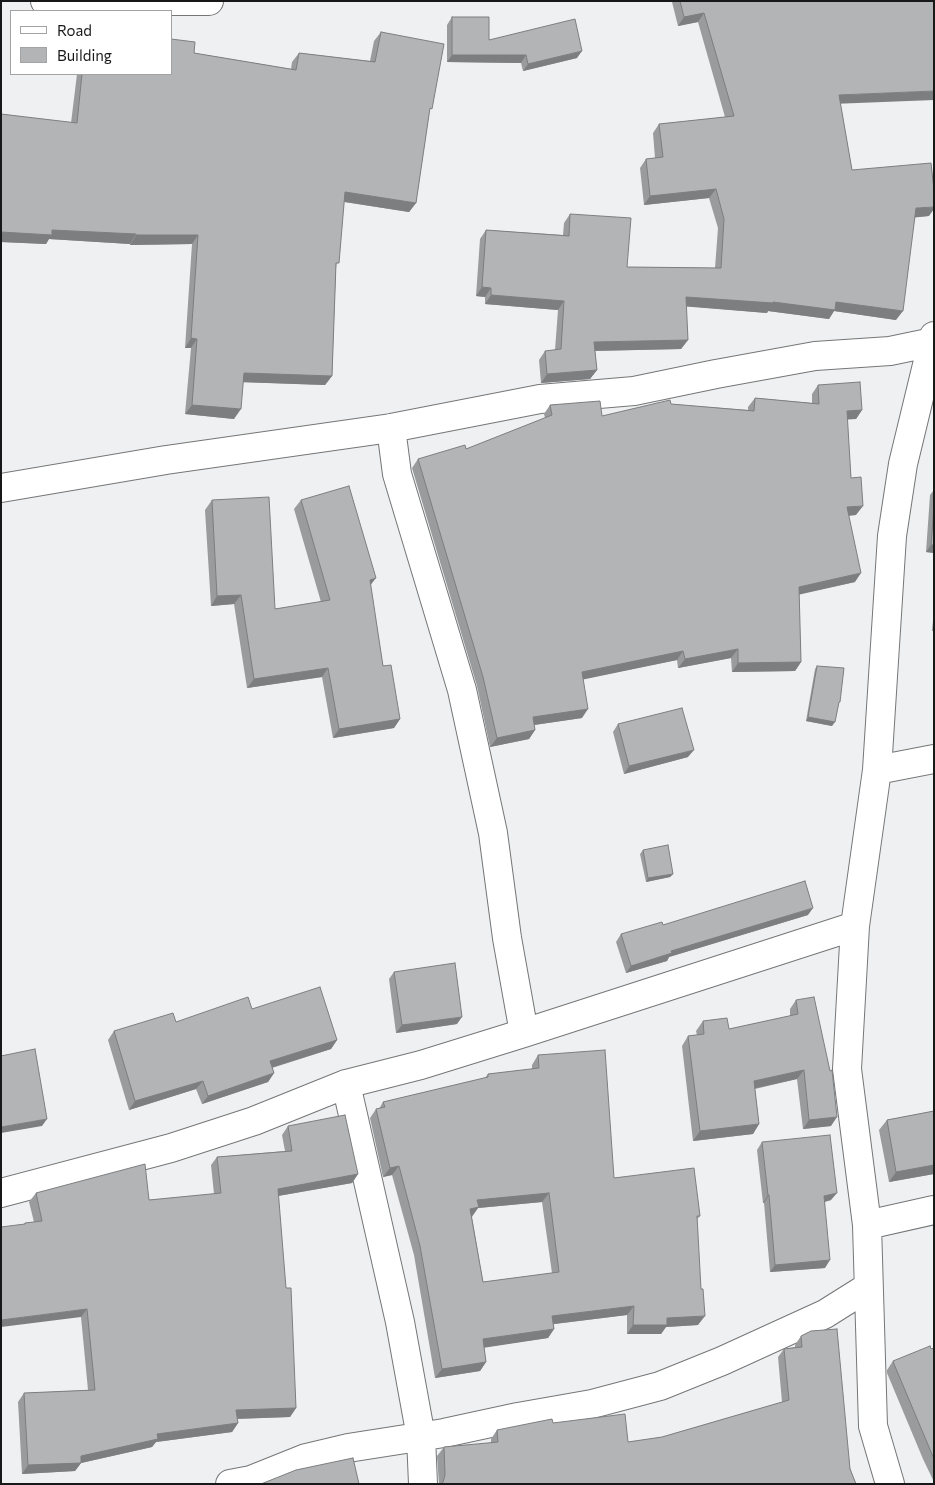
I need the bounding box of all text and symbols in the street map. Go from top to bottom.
legend [10,10,172,75]
text: Road [57,21,92,39]
text: Building [57,46,112,64]

